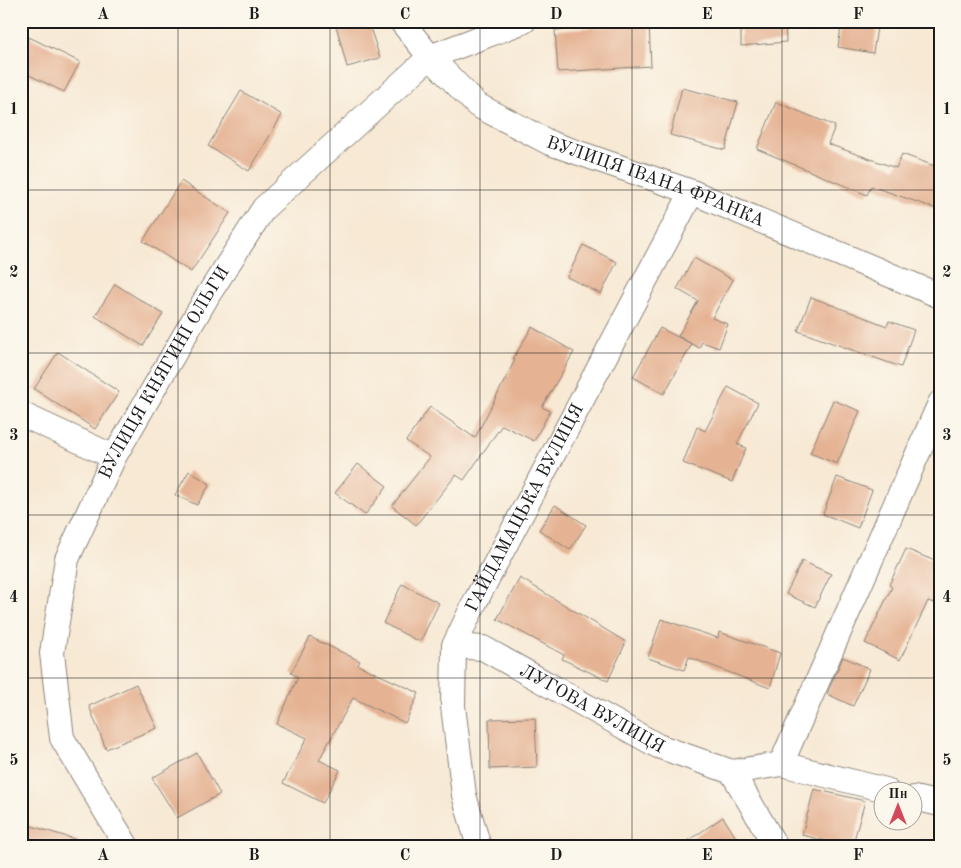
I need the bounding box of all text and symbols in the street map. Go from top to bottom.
text: A [97,7,109,23]
text: B [248,7,260,23]
text: C [400,7,410,23]
text: D [550,7,562,23]
text: E [701,7,713,23]
text: F [853,7,864,23]
text: 1 [9,102,19,118]
text: 1 [942,102,952,118]
street label: ВУЛИЦЯ ІВАНА ФРАНКА [544,133,767,230]
street label: ВУЛИЦЯ КНЯГИНІ ОЛЬГИ [96,263,233,482]
text: 2 [9,265,19,281]
text: 2 [942,265,952,281]
street label: ГАЙДАМАЦЬКА ВУЛИЦЯ [463,401,587,615]
text: 3 [9,428,19,444]
text: 3 [942,428,952,444]
text: 4 [9,590,19,606]
text: 4 [942,590,952,606]
street label: ЛУГОВА ВУЛИЦЯ [517,661,667,757]
text: 5 [9,753,19,769]
text: 5 [942,753,952,769]
north arrow [874,780,924,830]
text: Пн [888,787,908,801]
text: A [97,848,109,864]
text: B [248,848,260,864]
text: C [400,848,410,864]
text: D [550,848,562,864]
text: E [701,848,713,864]
text: F [853,848,864,864]

